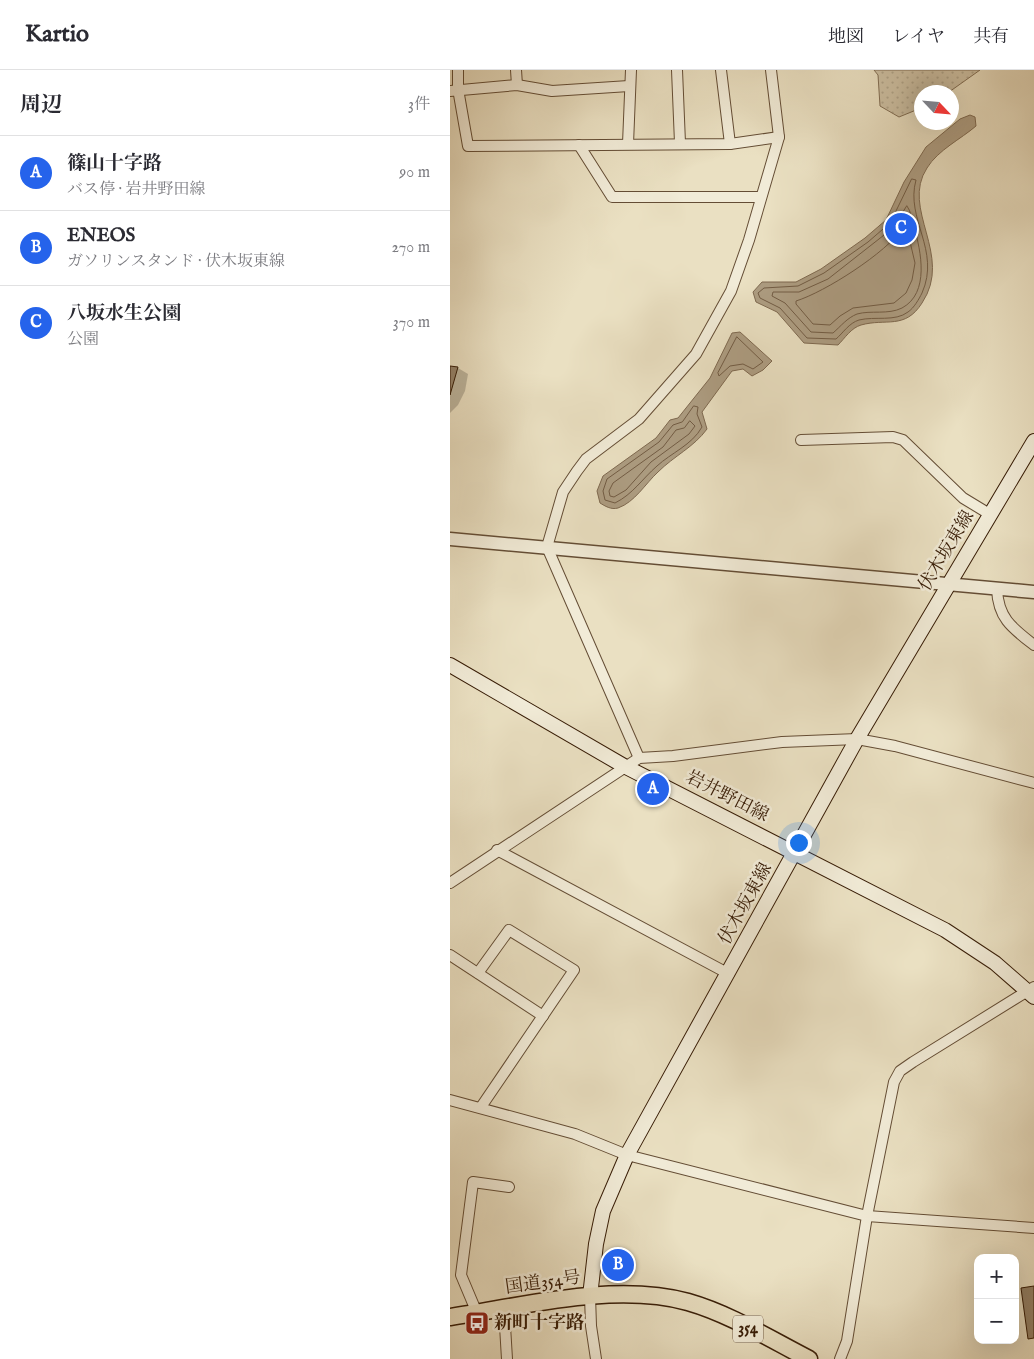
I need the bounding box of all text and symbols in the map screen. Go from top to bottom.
text: Kartio [25,19,89,50]
text: 地図 [828,26,864,49]
text: レイヤ [892,26,945,49]
text: 共有 [973,26,1009,49]
north arrow [914,85,959,130]
text: 周辺 [20,92,62,119]
text: 3件 [408,95,430,115]
text: 篠山十字路 [67,152,162,176]
text: A [31,163,41,183]
text: 90 m [399,163,430,183]
text: バス停 · 岩井野田線 [67,180,206,200]
pin: C [885,210,917,248]
text: ENEOS [67,224,135,248]
text: B [31,238,41,258]
text: 270 m [391,238,430,258]
text: ガソリンスタンド · 伏木坂東線 [67,252,285,272]
text: 八坂水生公園 [67,302,181,326]
text: C [30,313,42,333]
text: 370 m [393,313,430,333]
text: 公園 [67,330,99,350]
street label: 伏木坂東線 [914,507,980,595]
street label: 岩井野田線 [682,766,772,828]
pin: A [637,770,669,808]
your location [786,830,812,856]
street label: 伏木坂東線 [714,859,778,949]
pin: B [602,1246,634,1284]
map controls [974,1254,1019,1344]
button: + [974,1254,1019,1299]
street label: 国道354号 [504,1266,582,1300]
button: − [974,1299,1019,1344]
bus stop icon: 新町十字路 [464,1310,490,1336]
place label: 新町十字路 [494,1312,584,1335]
road number: 354 [733,1316,763,1342]

